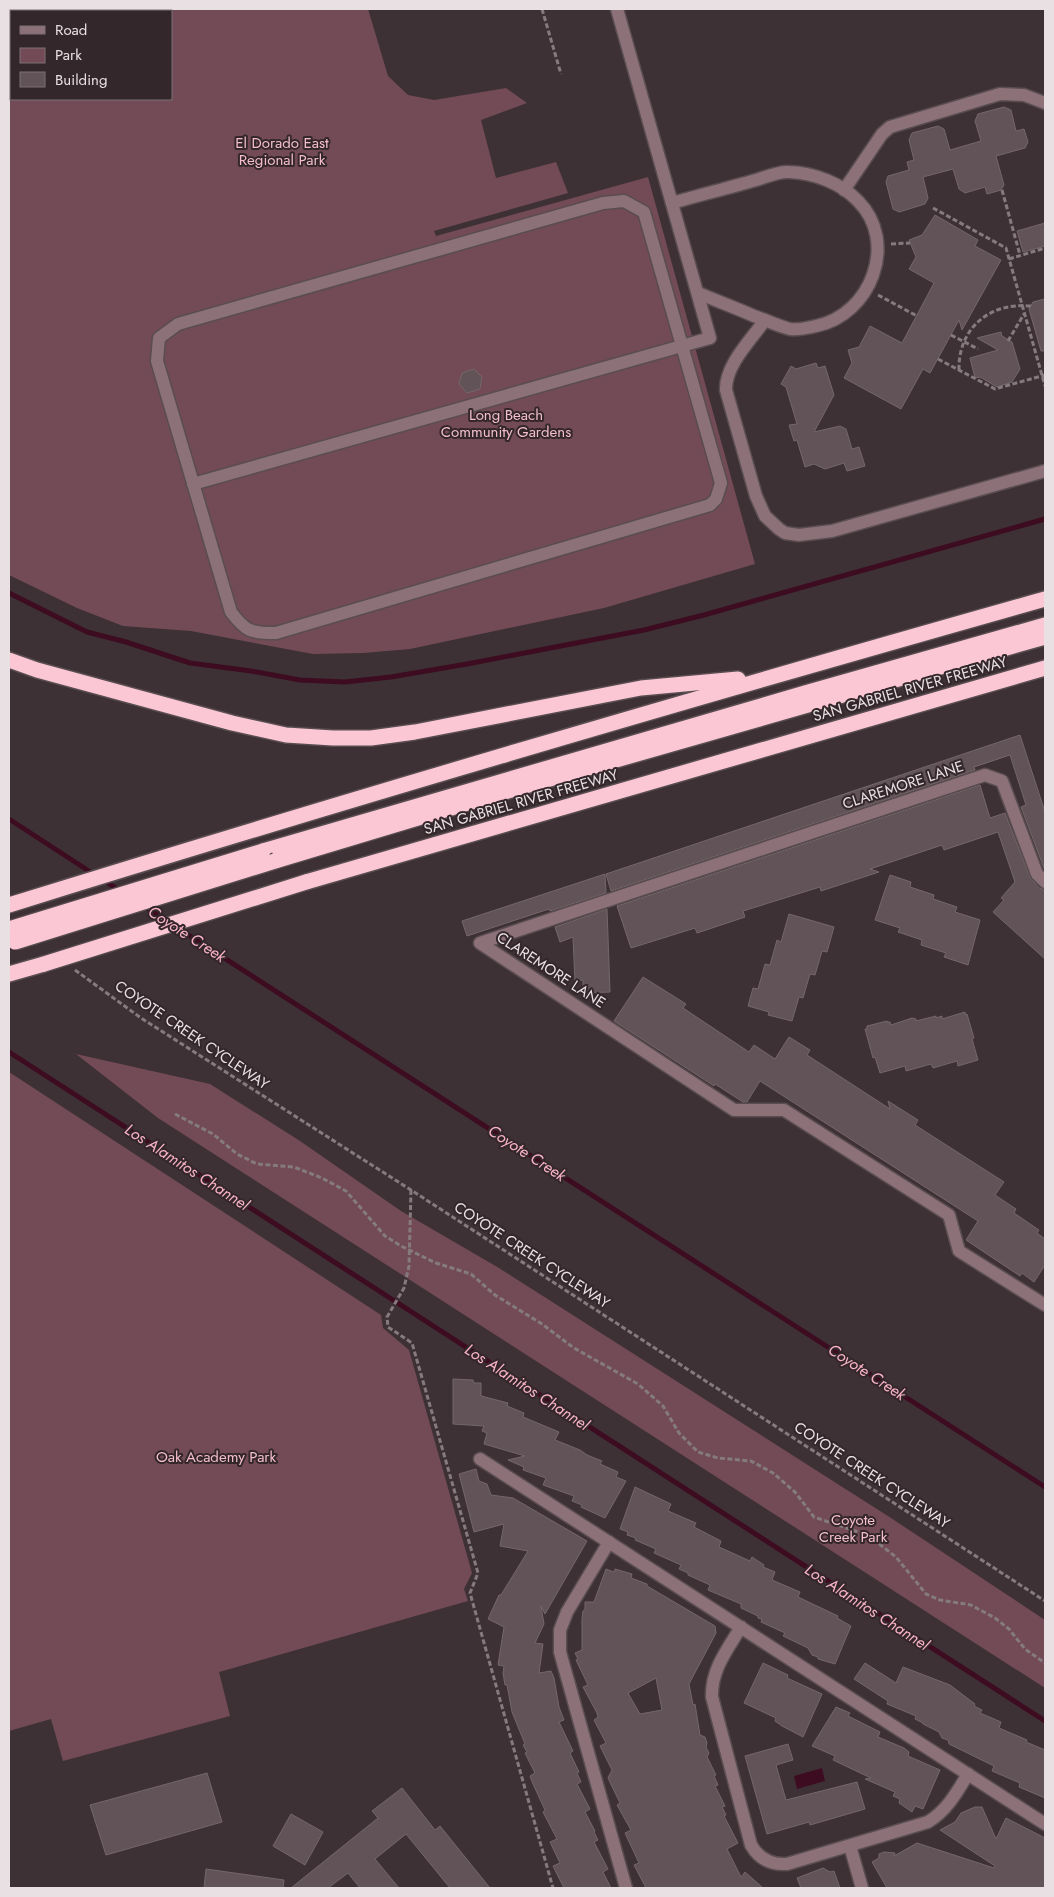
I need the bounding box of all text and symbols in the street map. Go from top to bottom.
legend [10,10,172,100]
text: Road [55,19,87,41]
text: Park [55,44,82,66]
text: Building [55,69,107,91]
park label: El Dorado East Regional Park [235,132,329,171]
park label: Long Beach Community Gardens [441,404,571,443]
street label: SAN GABRIEL RIVER FREEWAY [810,651,1010,727]
street label: CLAREMORE LANE [840,755,966,815]
street label: SAN GABRIEL RIVER FREEWAY [421,764,621,840]
water label: Coyote Creek [143,900,232,969]
street label: CLAREMORE LANE [492,926,610,1014]
street label: COYOTE CREEK CYCLEWAY [110,975,274,1095]
water label: Los Alamitos Channel [120,1118,255,1217]
water label: Coyote Creek [483,1119,572,1188]
street label: COYOTE CREEK CYCLEWAY [450,1196,615,1314]
water label: Los Alamitos Channel [460,1338,595,1437]
water label: Coyote Creek [823,1338,912,1407]
street label: COYOTE CREEK CYCLEWAY [790,1416,955,1534]
park label: Oak Academy Park [156,1446,276,1468]
park label: Coyote Creek Park [819,1509,888,1548]
water label: Los Alamitos Channel [800,1558,935,1657]

